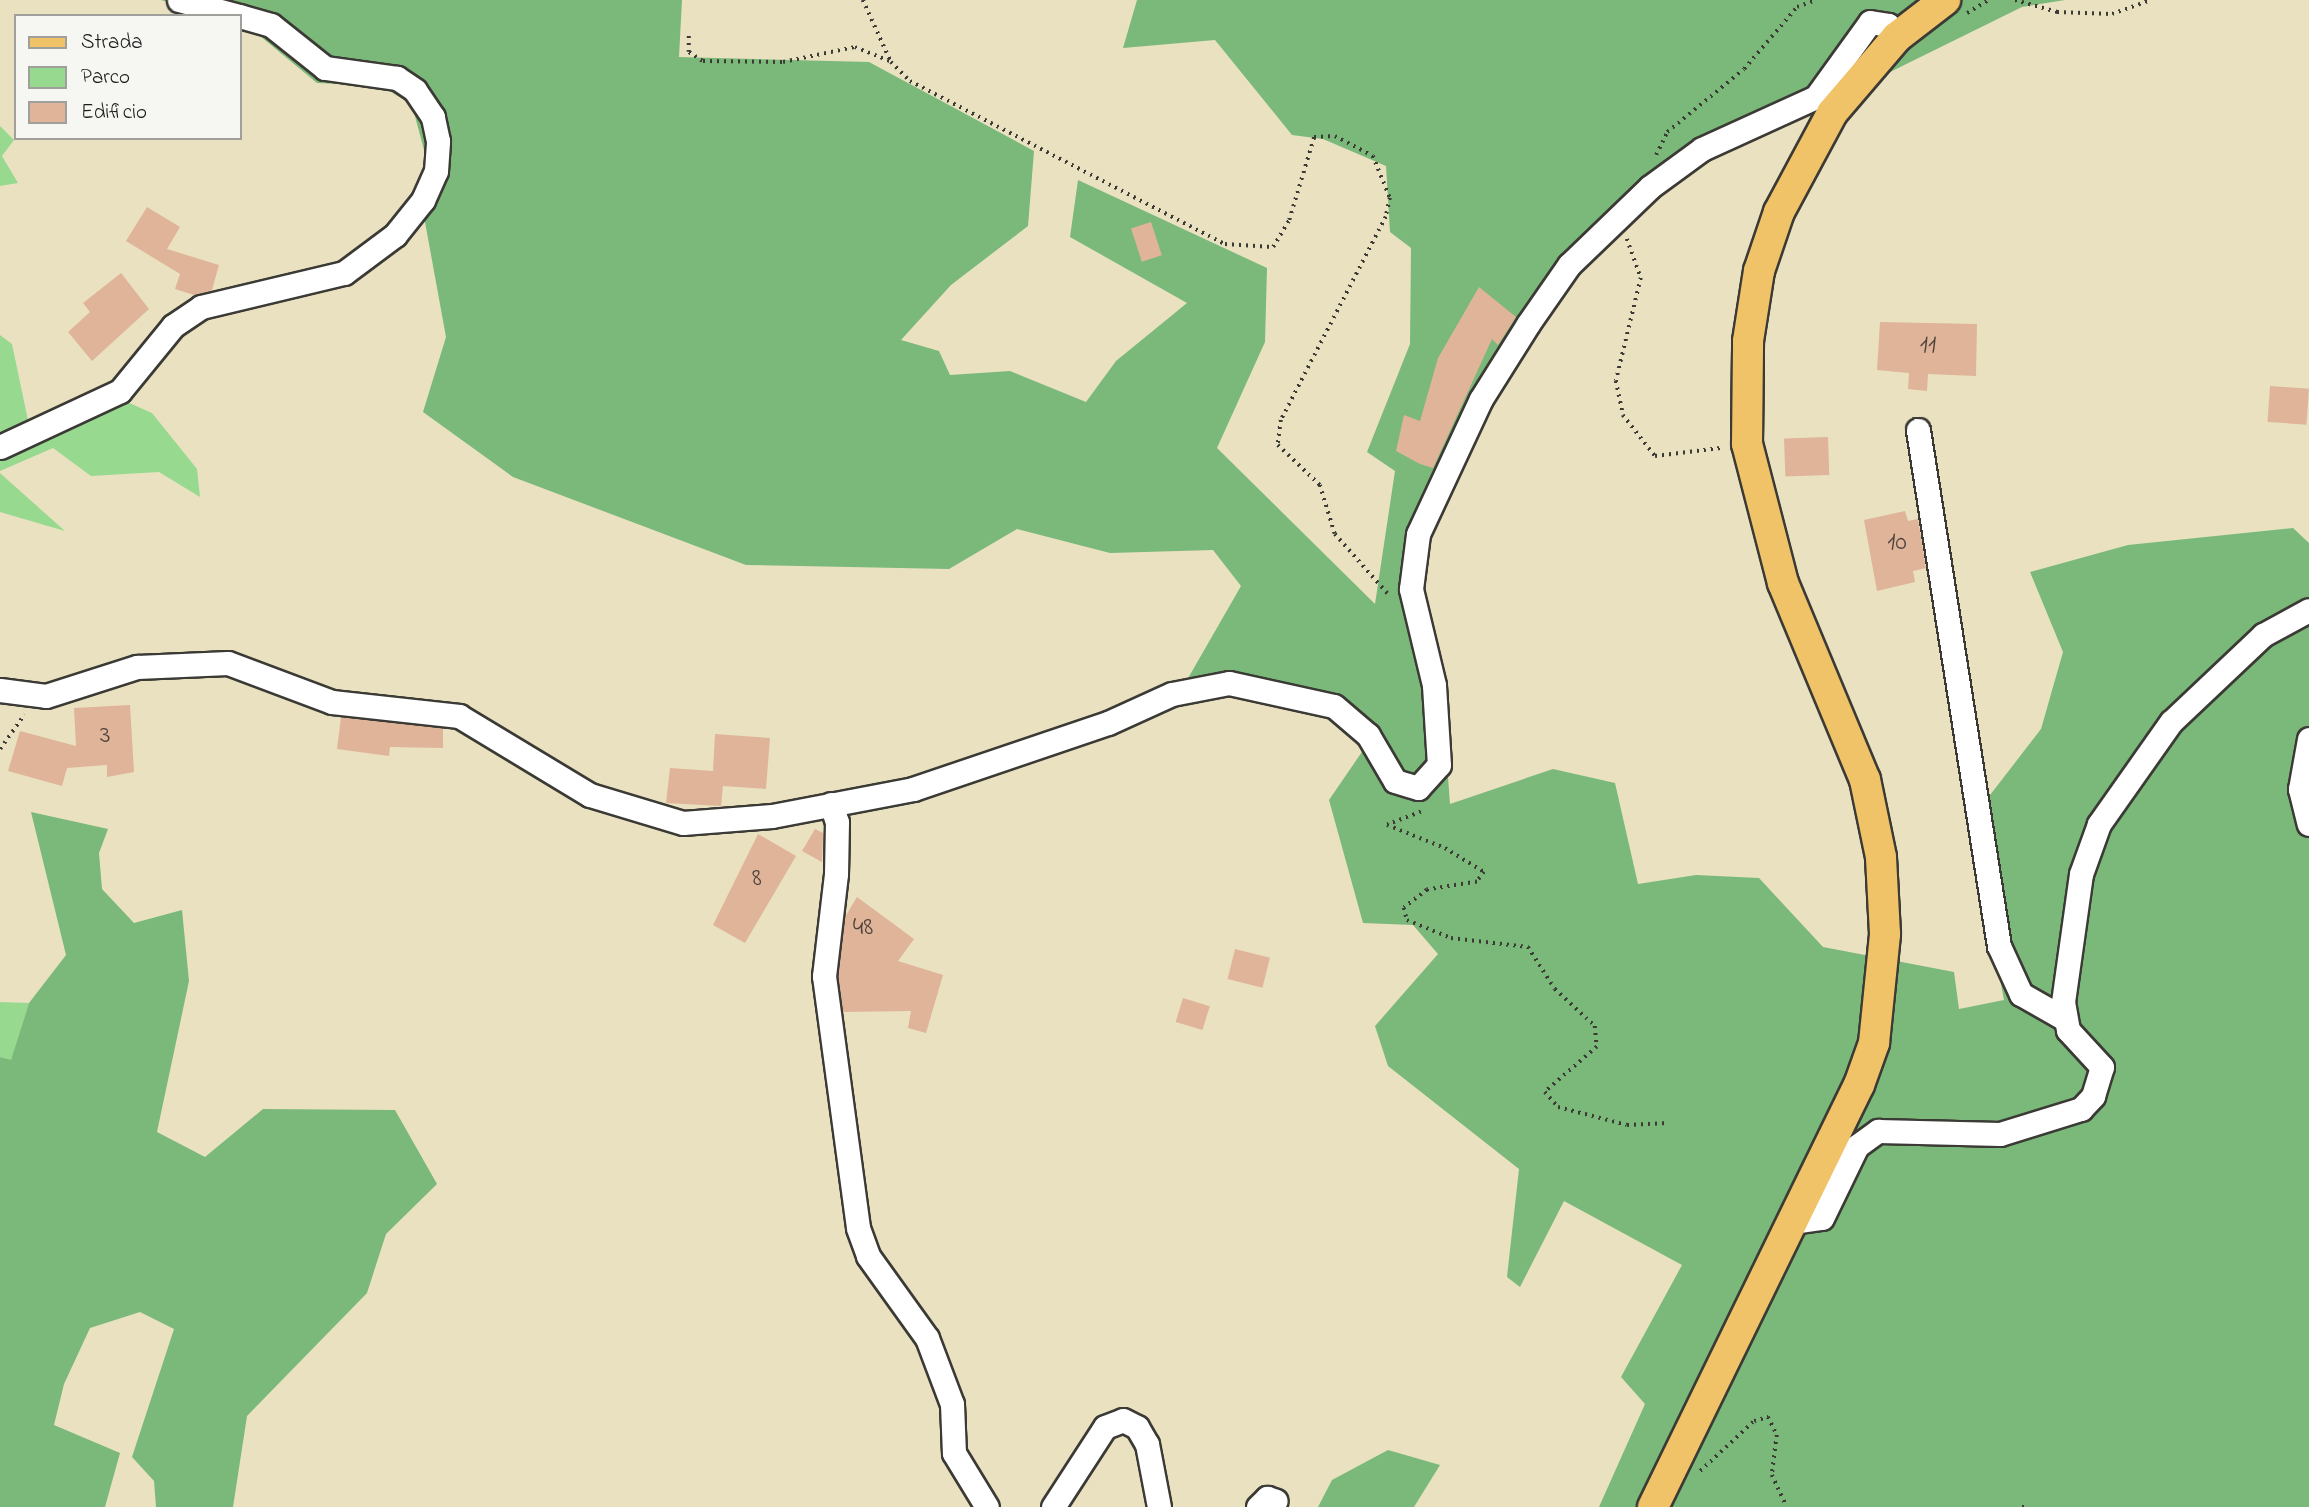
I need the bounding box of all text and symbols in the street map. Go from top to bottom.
legend [14,14,242,140]
text: Strada [81,28,143,58]
text: Parco [81,63,130,93]
text: Edificio [81,98,147,128]
house number: 11 [1920,331,1936,363]
house number: 10 [1887,528,1907,560]
house number: 3 [100,721,110,753]
house number: 8 [752,864,762,896]
house number: 48 [853,913,873,945]

